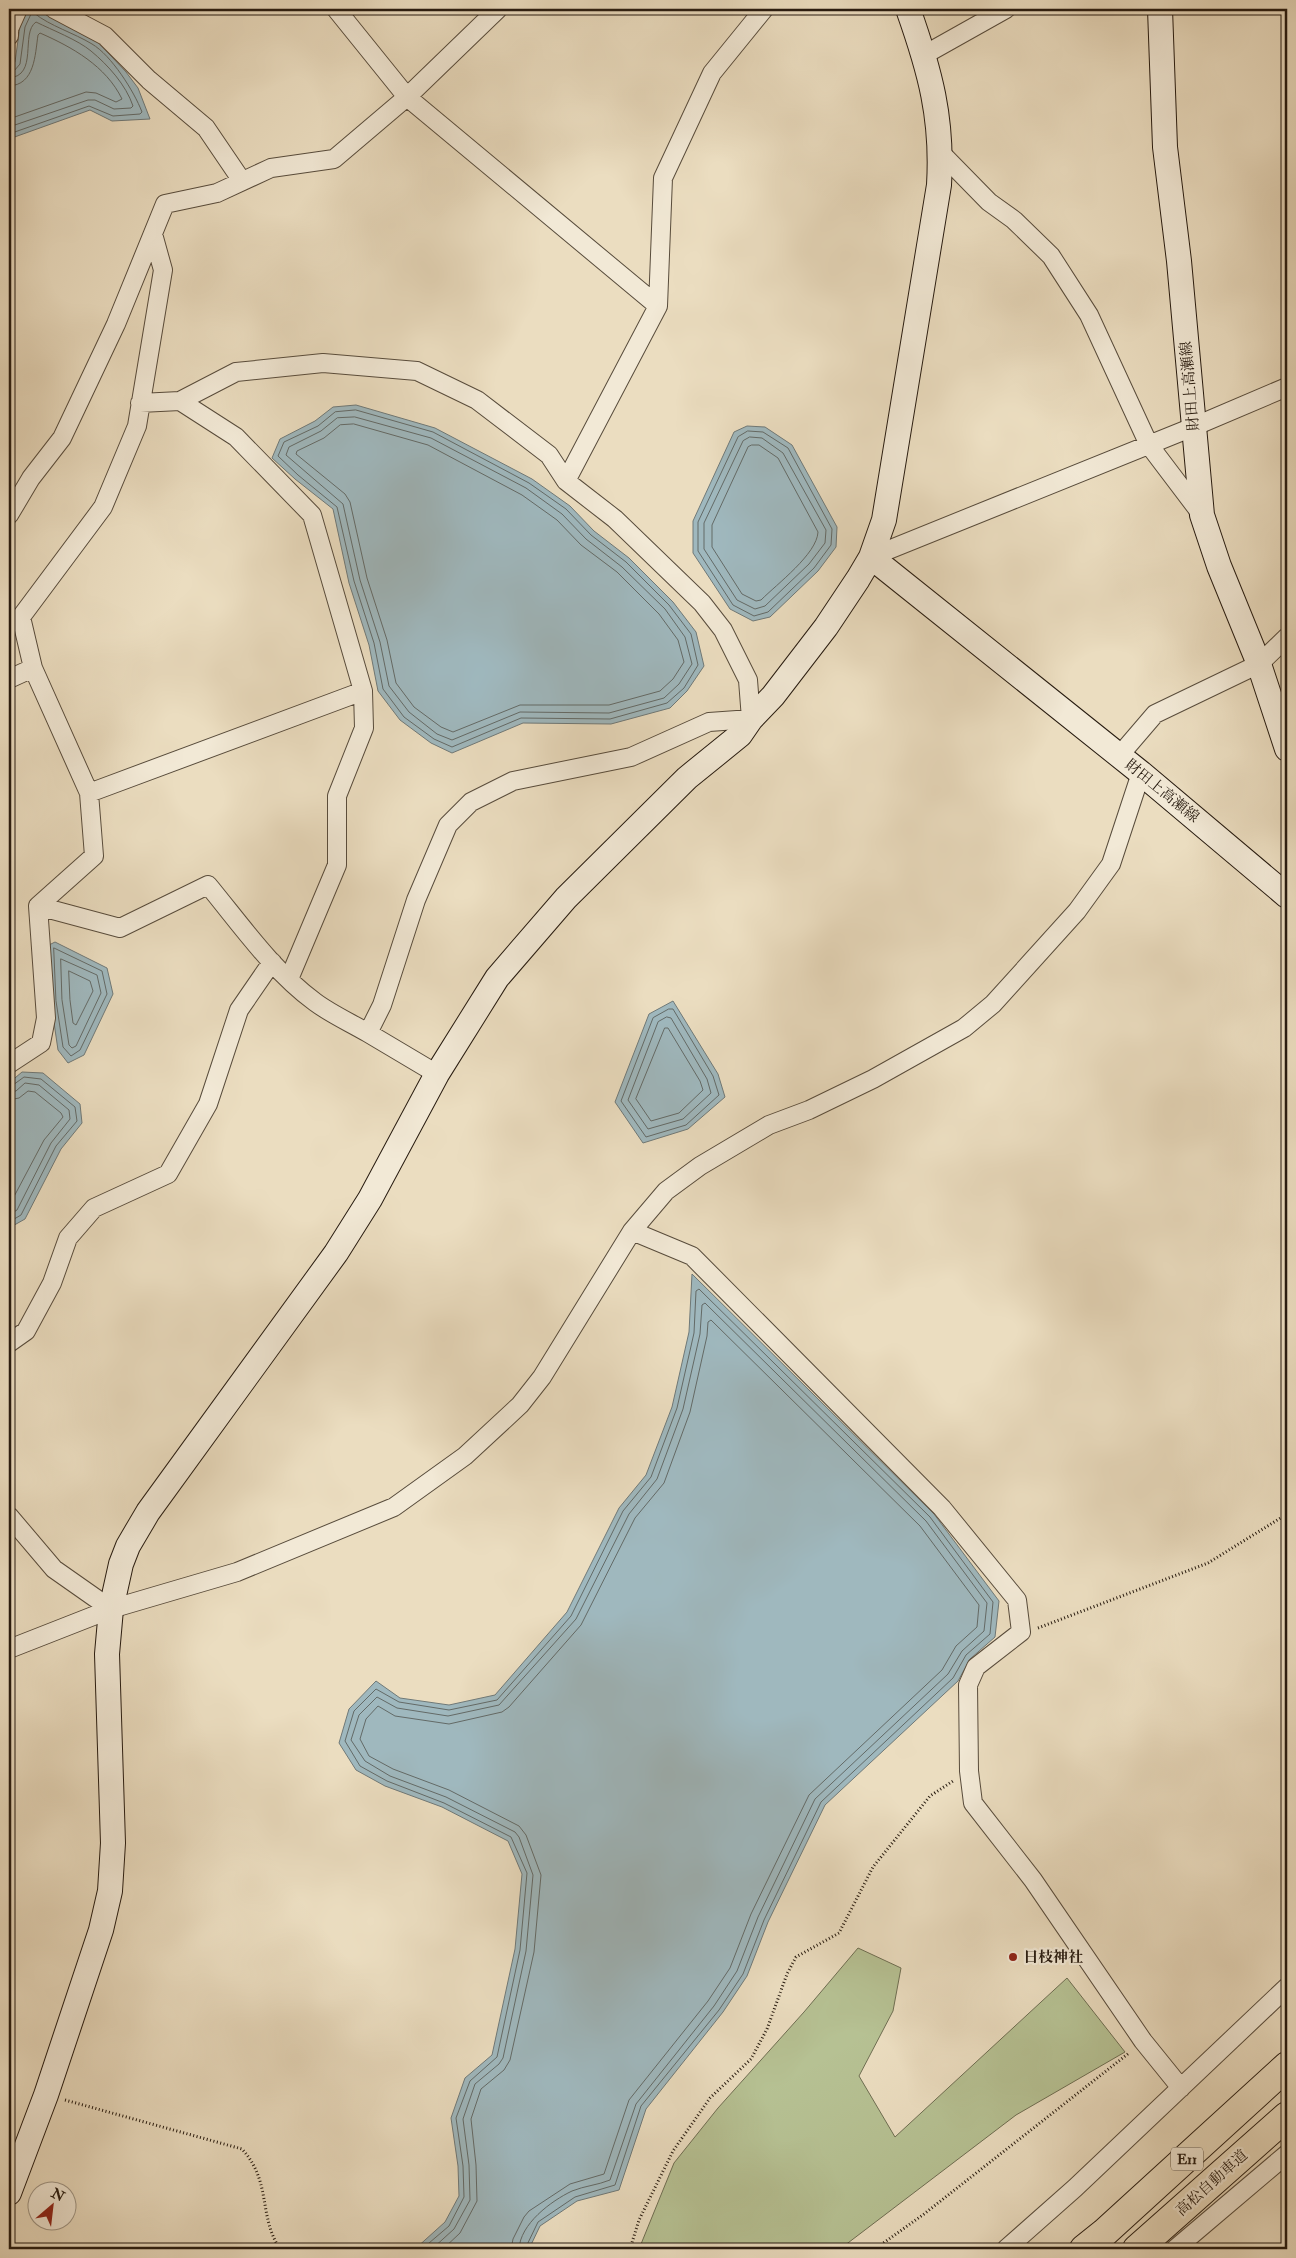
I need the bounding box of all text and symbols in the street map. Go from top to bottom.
street label: 財田上高瀬線 [1177,340,1203,432]
street label: 財田上高瀬線 [1121,755,1203,827]
place label: 日枝神社 [1023,1948,1083,1967]
marker: 日枝神社 [1007,1951,1019,1963]
street label: 高松自動車道 [1172,2146,1252,2220]
road number: E11 [1171,2148,1203,2170]
north arrow [28,2180,78,2230]
text: N [47,2184,68,2206]

